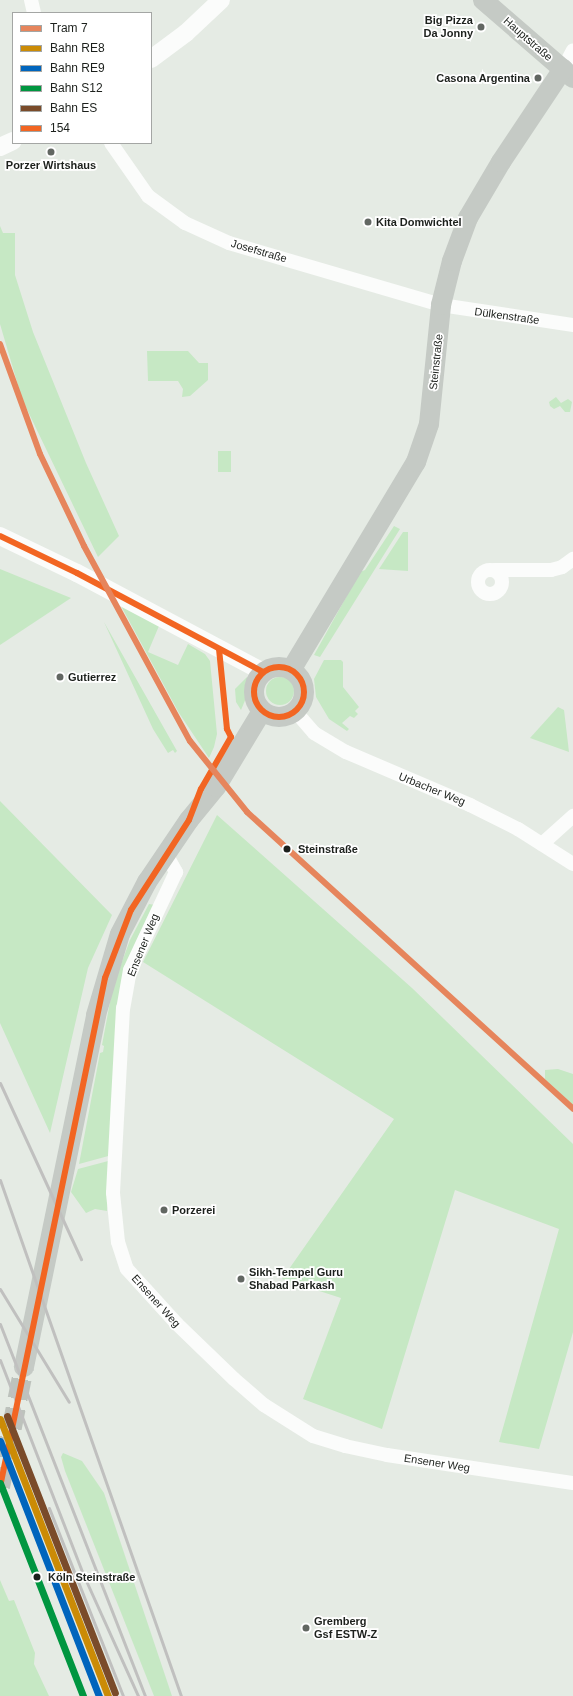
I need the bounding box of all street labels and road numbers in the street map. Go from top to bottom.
street label: Hauptstraße [501,14,555,64]
street label: Josefstraße [230,237,288,265]
street label: Dülkenstraße [474,305,540,327]
street label: Steinstraße [426,333,446,391]
street label: Urbacher Weg [397,770,467,808]
street label: Ensener Weg [124,912,162,978]
street label: Ensener Weg [129,1272,183,1330]
street label: Ensener Weg [403,1451,471,1475]

